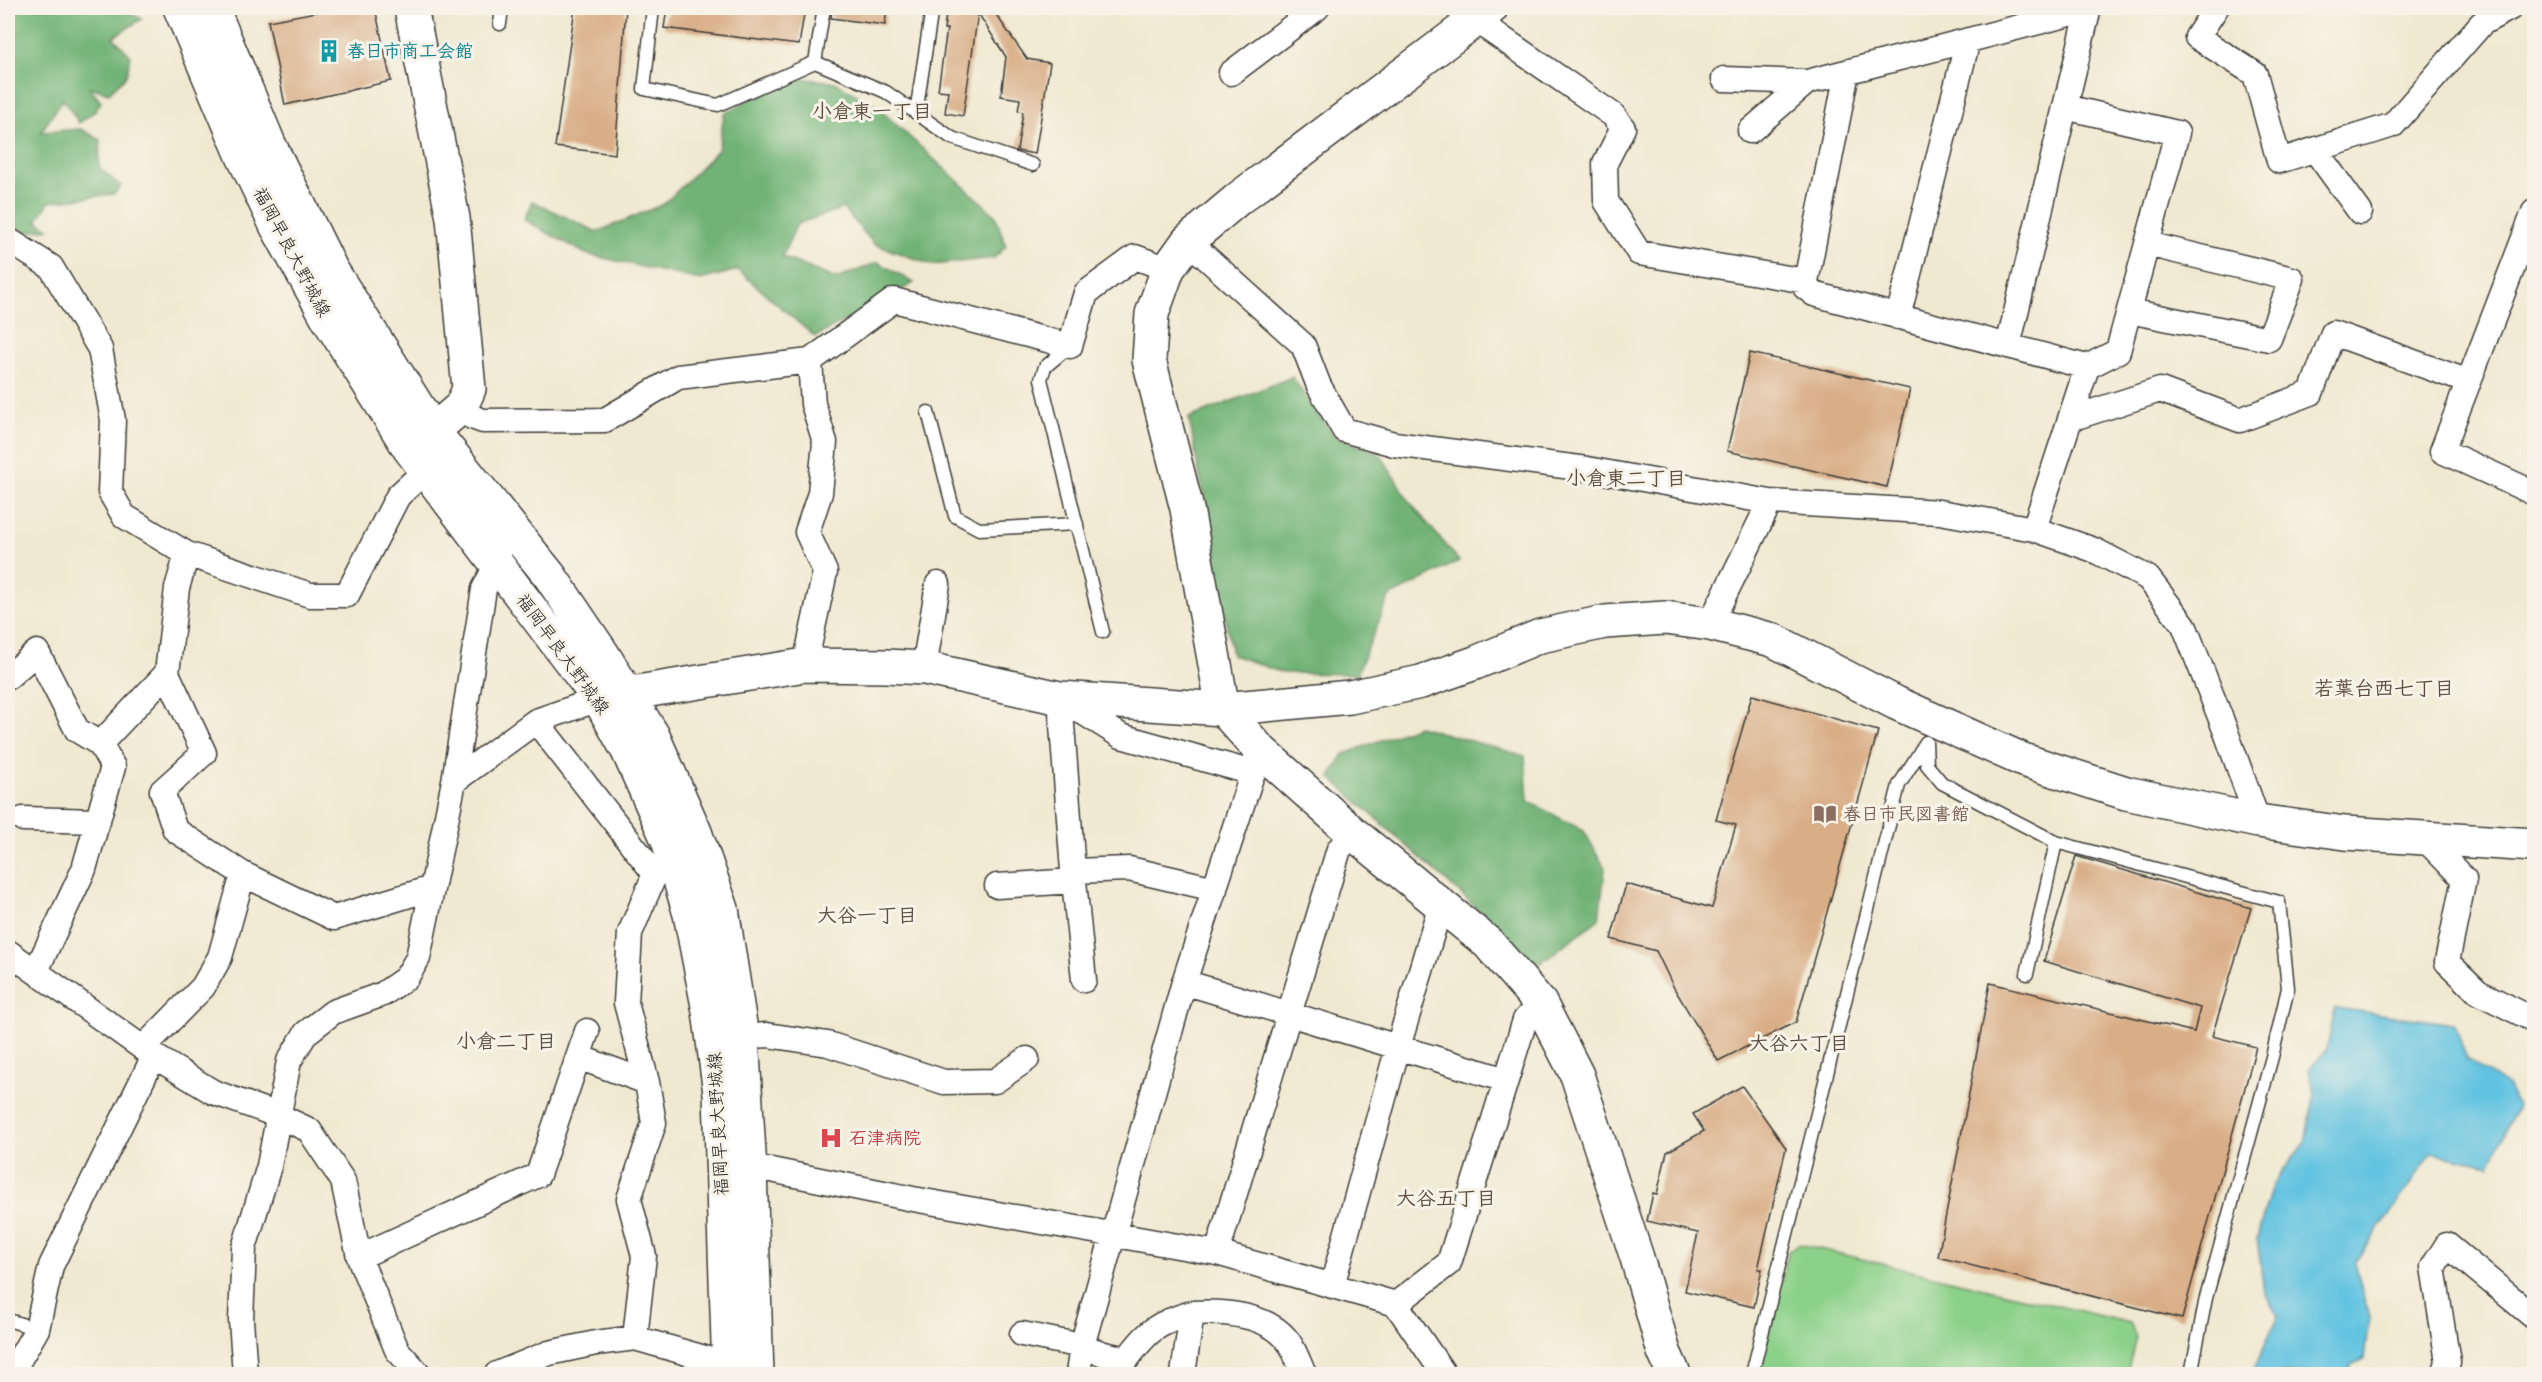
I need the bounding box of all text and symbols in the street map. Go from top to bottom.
building icon: 春日市商工会館 [316,38,342,64]
place label: 春日市商工会館 [347,41,473,62]
district label: 小倉東一丁目 [812,100,932,123]
street label: 福岡早良大野城線 [248,184,335,321]
district label: 小倉東二丁目 [1566,467,1686,490]
street label: 福岡早良大野城線 [512,590,613,719]
district label: 若葉台西七丁目 [2314,677,2454,700]
library icon: 春日市民図書館 [1812,801,1838,827]
place label: 春日市民図書館 [1843,804,1969,825]
district label: 大谷一丁目 [817,904,917,927]
district label: 小倉二丁目 [456,1030,556,1053]
district label: 大谷六丁目 [1749,1032,1849,1055]
street label: 福岡早良大野城線 [704,1052,733,1196]
hospital icon: 石津病院 [818,1125,844,1151]
place label: 石津病院 [849,1128,921,1149]
district label: 大谷五丁目 [1396,1187,1496,1210]

